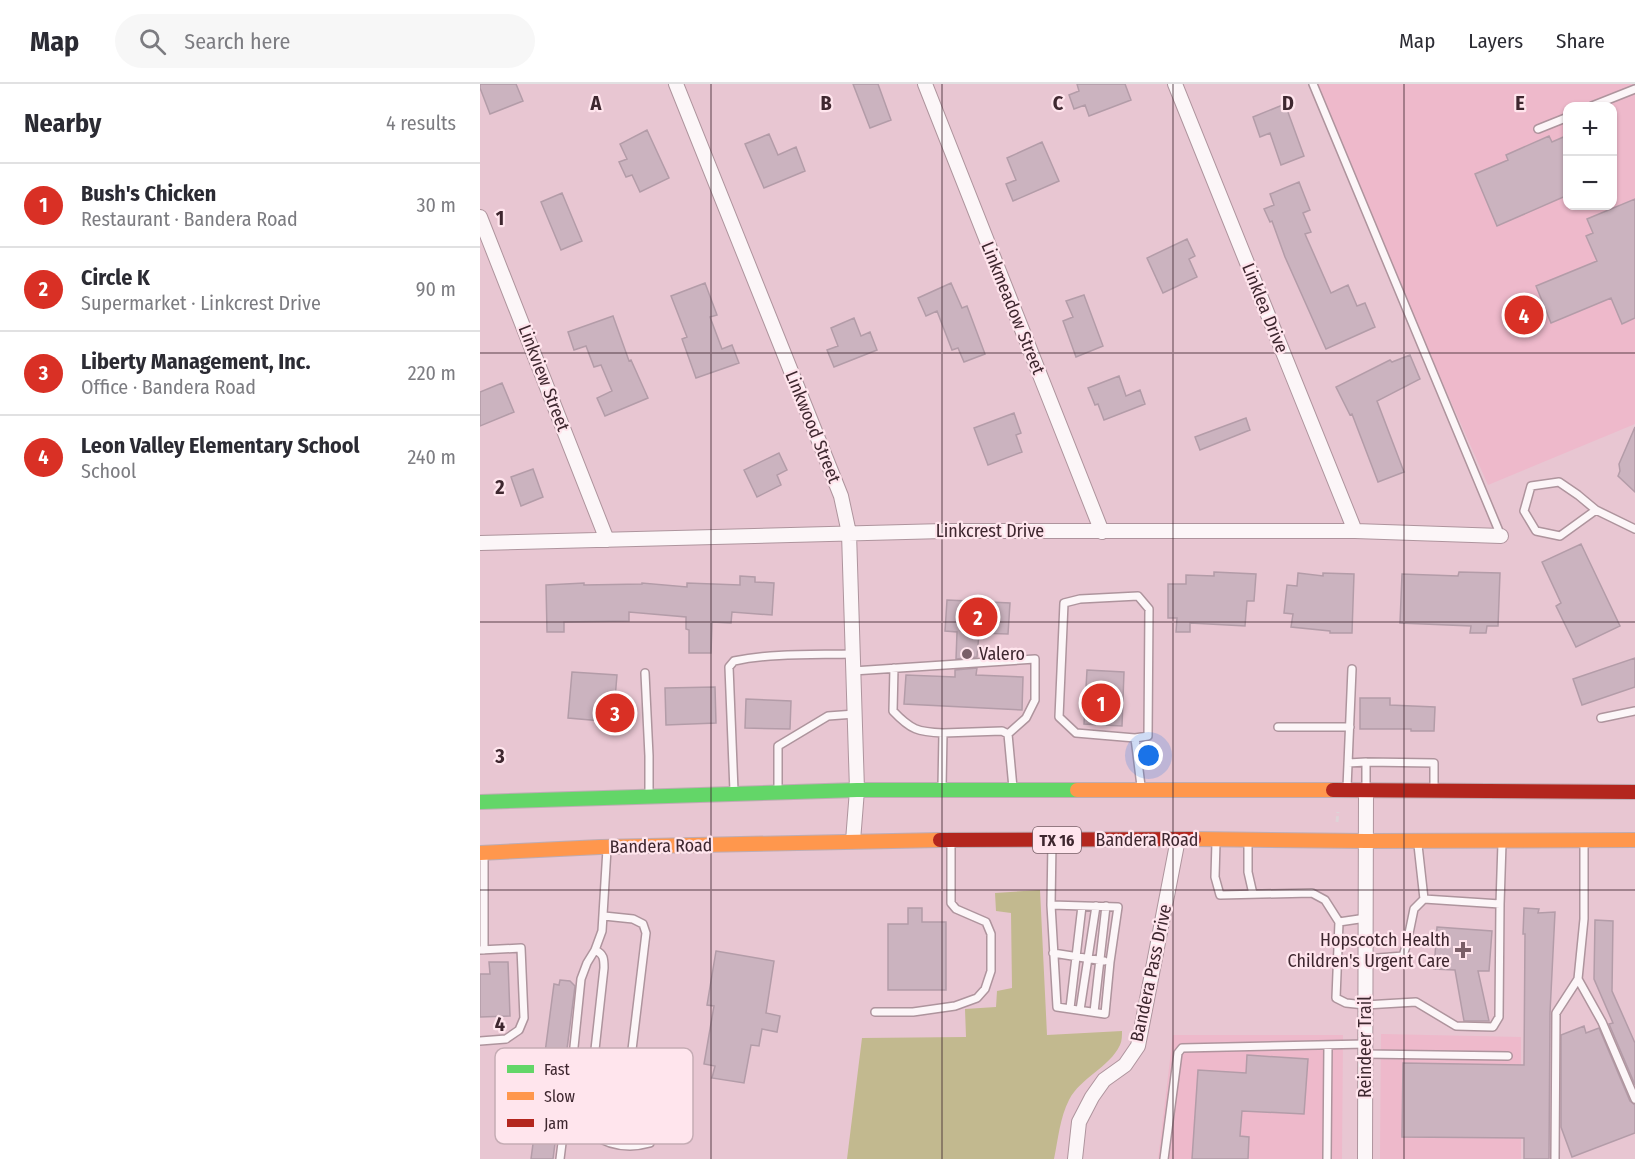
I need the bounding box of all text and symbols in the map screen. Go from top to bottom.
search box [115,14,535,68]
text: Map [30,25,79,58]
icon: search [136,25,169,58]
text: Search here [184,28,290,55]
text: Map [1399,28,1435,54]
text: Layers [1468,28,1523,54]
text: Share [1556,28,1605,54]
text: A [590,91,603,115]
text: B [820,91,832,115]
text: C [1053,91,1064,115]
text: D [1282,91,1294,115]
text: E [1515,91,1525,115]
map controls [1563,102,1617,210]
button: + [1563,102,1617,156]
text: Nearby [24,108,101,139]
text: 4 results [386,111,456,135]
button: − [1563,156,1617,210]
text: Bush's Chicken [81,180,216,207]
text: 1 [39,193,48,217]
text: 30 m [416,193,456,217]
text: 1 [496,206,504,230]
text: Restaurant · Bandera Road [81,207,298,231]
street label: Linkmeadow Street [976,238,1050,378]
street label: Linklea Drive [1237,260,1293,356]
text: Circle K [81,264,150,291]
text: 2 [39,277,48,301]
text: 90 m [416,277,456,301]
text: Supermarket · Linkcrest Drive [81,291,321,315]
pin: 4 [1504,292,1544,338]
street label: Linkview Street [514,322,574,434]
text: Liberty Management, Inc. [81,348,311,375]
text: 3 [39,361,48,385]
text: 220 m [408,361,456,385]
street label: Linkwood Street [780,368,846,487]
text: Office · Bandera Road [81,375,256,399]
text: Leon Valley Elementary School [81,432,359,459]
text: 4 [38,445,49,469]
text: 240 m [407,445,456,469]
text: School [81,459,136,483]
text: 2 [494,475,505,499]
street label: Linkcrest Drive [936,520,1044,542]
pin: 2 [958,594,998,640]
place label: Valero [979,643,1025,665]
marker: Valero [960,647,974,661]
pin: 1 [1082,680,1120,726]
pin: 3 [596,690,634,736]
your location [1134,741,1163,770]
text: 3 [494,744,505,768]
road number: TX 16 [1033,827,1081,853]
street label: Bandera Road [1096,829,1198,851]
street label: Bandera Road [609,834,713,858]
street label: Bandera Pass Drive [1126,902,1176,1044]
place label: Hopscotch Health Children's Urgent Care [1288,929,1450,972]
marker: Hopscotch Health Children's Urgent Care [1454,941,1472,959]
street label: Reindeer Trail [1354,996,1376,1098]
text: 4 [495,1012,505,1036]
legend [495,1048,693,1144]
text: Fast [544,1060,571,1079]
text: Slow [544,1087,575,1106]
text: Jam [544,1114,569,1133]

